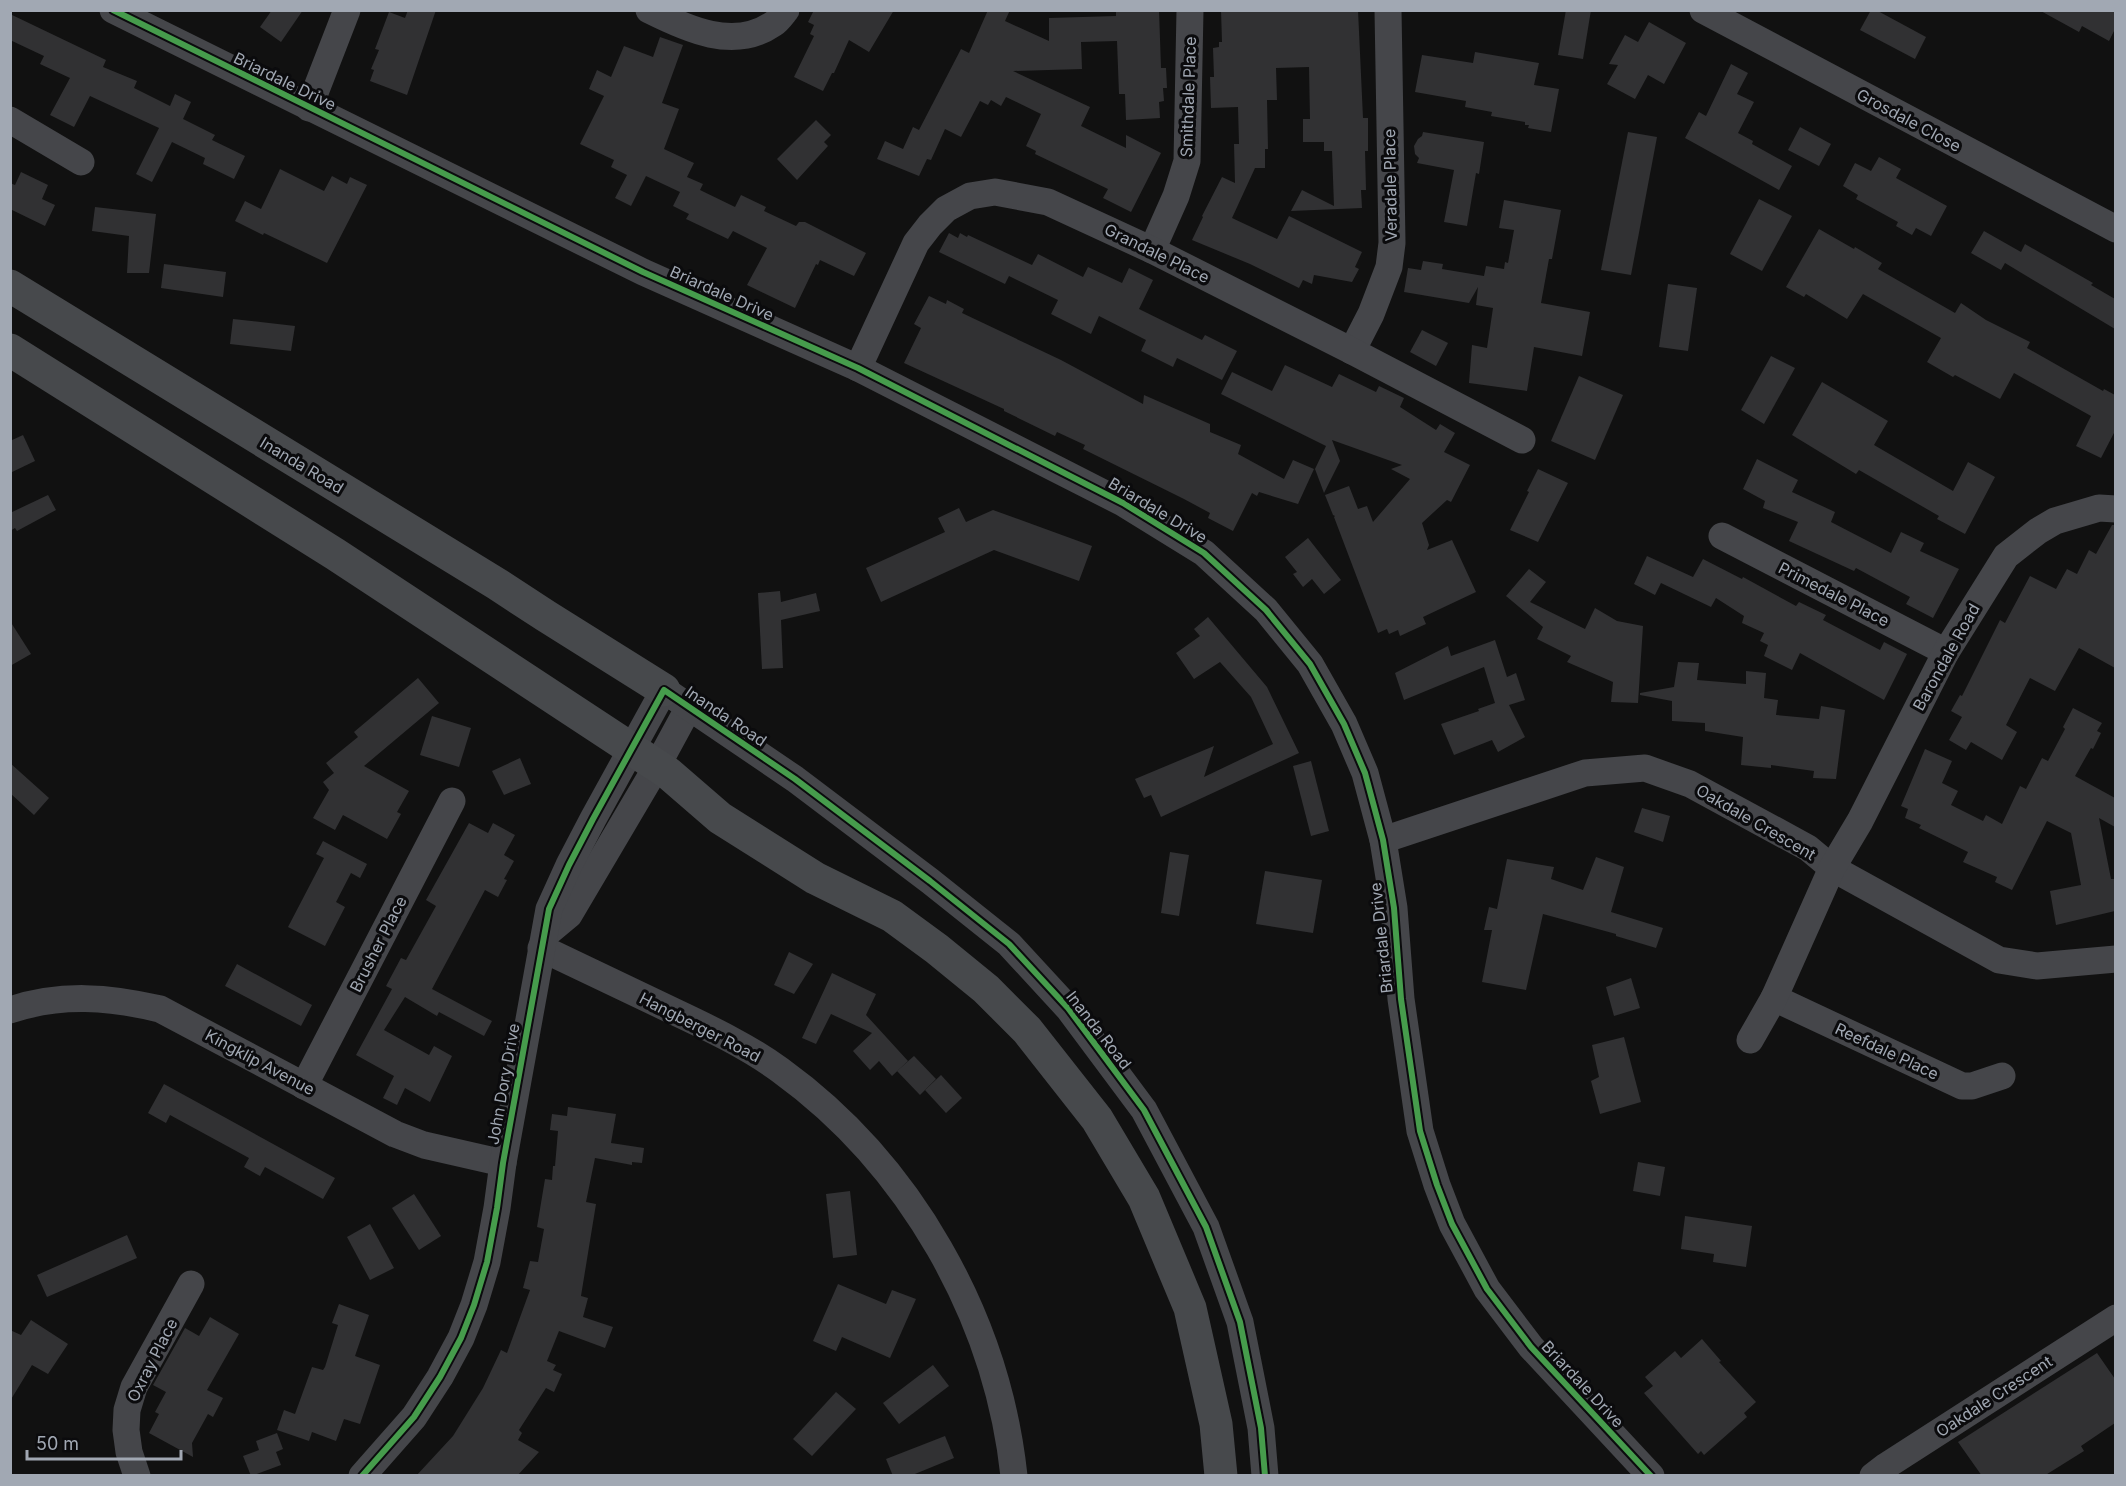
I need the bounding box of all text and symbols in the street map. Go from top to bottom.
street label: Smithdale Place [1176,36,1200,158]
street label: Briardale Drive [230,48,340,114]
street label: Grosdale Close [1853,84,1965,156]
street label: Veradale Place [1379,129,1401,241]
street label: Grandale Place [1101,219,1213,287]
street label: Briardale Drive [667,261,777,325]
street label: Inanda Road [257,432,347,498]
street label: Briardale Drive [1105,473,1211,547]
street label: Primedale Place [1775,557,1893,631]
street label: Barondale Road [1908,600,1984,714]
street label: Inanda Road [681,681,771,751]
street label: Oakdale Crescent [1693,780,1819,864]
street label: Briardale Drive [1365,881,1397,995]
street label: Brusher Place [345,893,411,995]
street label: Inanda Road [1062,987,1136,1073]
street label: Hangberger Road [636,988,764,1066]
street label: Reefdale Place [1832,1018,1942,1084]
street label: John Dory Drive [482,1022,524,1146]
street label: Kingklip Avenue [202,1025,318,1099]
street label: Oxray Place [122,1315,182,1405]
street label: Briardale Drive [1538,1336,1628,1432]
street label: Oakdale Crescent [1932,1351,2056,1441]
scale bar [27,1423,182,1461]
text: 50 m [36,1433,79,1454]

